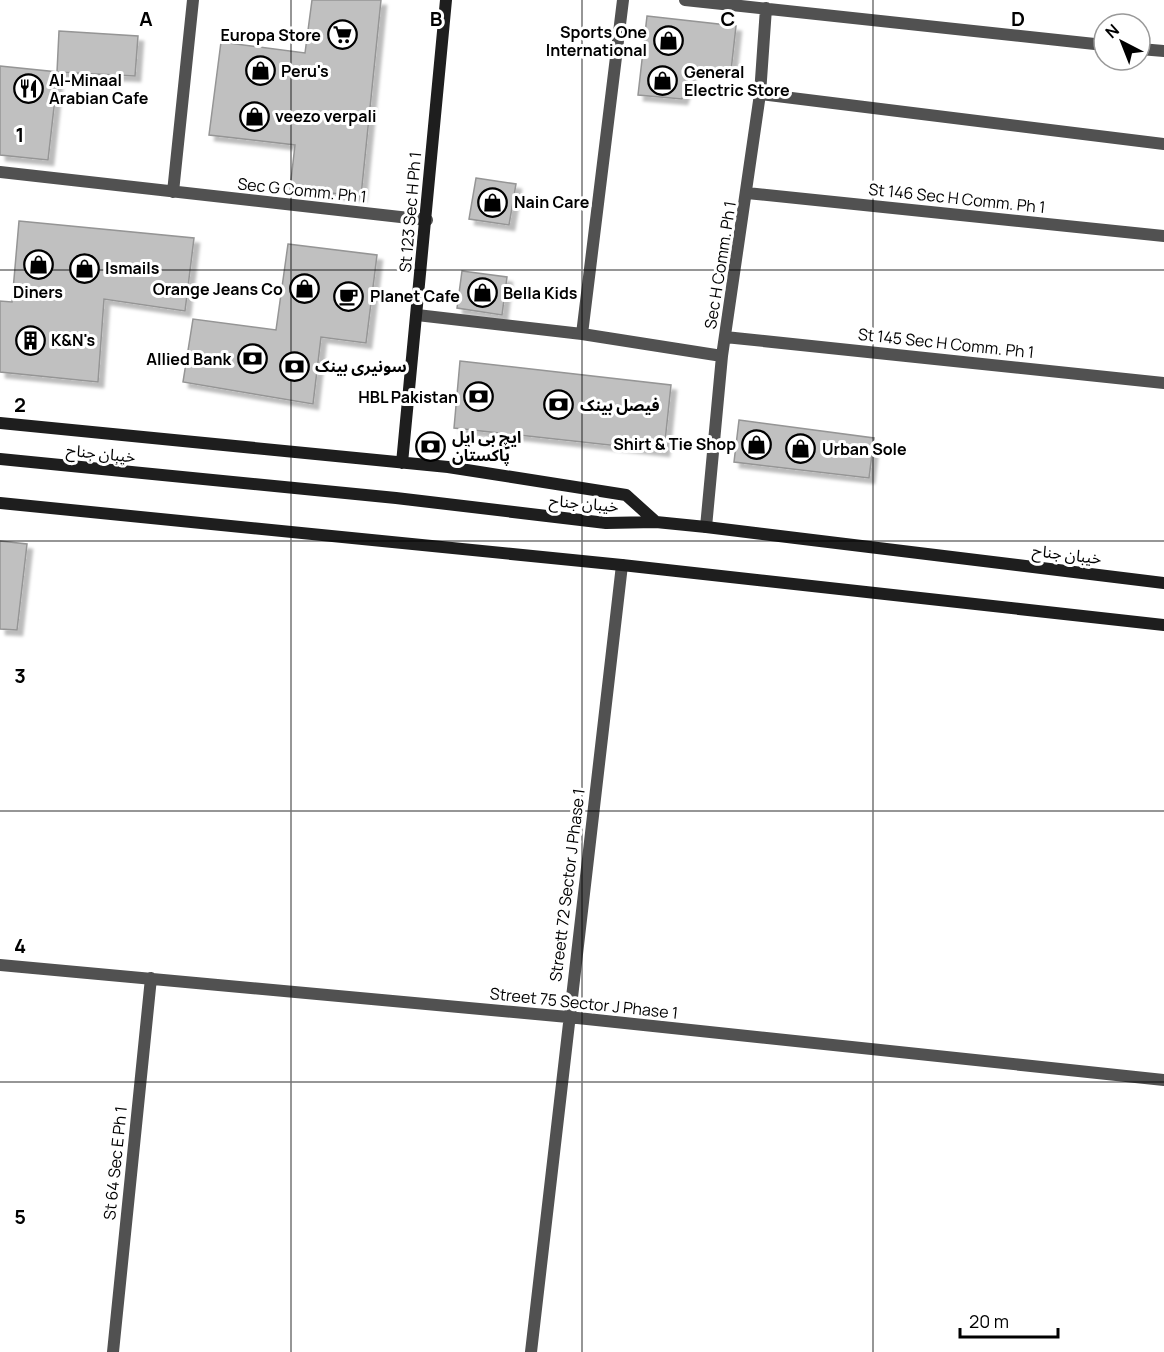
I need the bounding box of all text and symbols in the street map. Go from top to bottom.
text: A [139,5,153,32]
text: B [430,5,443,32]
text: C [721,5,735,32]
text: D [1011,5,1025,32]
north arrow [1092,12,1152,72]
supermarket icon: Europa Store [326,19,358,51]
text: N [1100,19,1124,43]
place label: Sports One International [546,21,647,61]
place label: Europa Store [220,24,321,46]
shop icon: Sports One International [652,25,684,57]
shop icon: Peru's [244,55,276,87]
place label: Peru's [281,60,329,82]
place label: General Electric Store [684,61,790,101]
shop icon: General Electric Store [647,65,679,97]
place label: Al-Minaal Arabian Cafe [49,69,149,109]
restaurant icon: Al-Minaal Arabian Cafe [12,73,44,105]
shop icon: veezo verpali [238,100,270,132]
place label: veezo verpali [275,105,376,127]
text: 1 [16,121,24,148]
street label: St 123 Sec H Ph 1 [394,151,426,273]
street label: Sec G Comm. Ph 1 [236,172,368,208]
street label: St 146 Sec H Comm. Ph 1 [868,178,1046,218]
shop icon: Nain Care [477,186,509,218]
place label: Nain Care [514,191,590,213]
street label: Sec H Comm. Ph 1 [699,199,741,331]
shop icon: Diners [22,248,54,280]
shop icon: Ismails [68,252,100,284]
place label: Ismails [105,257,160,279]
shop icon: Orange Jeans Co [288,273,320,305]
shop icon: Bella Kids [466,277,498,309]
place label: Orange Jeans Co [153,278,283,300]
cafe icon: Planet Cafe [333,280,365,312]
place label: Diners [13,281,63,303]
place label: Bella Kids [503,282,578,304]
place label: Planet Cafe [370,285,460,307]
street label: St 145 Sec H Comm. Ph 1 [857,323,1035,363]
building icon: K&N's [14,324,46,356]
place label: K&N's [51,329,95,351]
bank icon: Allied Bank [236,343,268,375]
place label: Allied Bank [146,348,231,370]
bank icon: سونیری بینک [278,350,310,382]
place label: سونیری بینک [315,355,407,377]
bank icon: HBL Pakistan [463,381,495,413]
place label: HBL Pakistan [358,386,458,408]
bank icon: فیصل بینک [543,389,575,421]
text: 2 [14,391,26,418]
place label: فیصل بینک [580,394,660,416]
place label: ایچ بی ایل پاکستان [452,426,521,466]
shop icon: Shirt & Tie Shop [741,428,773,460]
bank icon: ایچ بی ایل پاکستان [415,430,447,462]
place label: Shirt & Tie Shop [613,433,736,455]
shop icon: Urban Sole [785,433,817,465]
street label: خیبان جناح [65,438,137,470]
place label: Urban Sole [822,438,907,460]
street label: خیبان جناح [548,489,620,519]
street label: خیبان جناح [1031,539,1103,571]
text: 3 [14,662,26,689]
street label: Streett 72 Sector J Phase 1 [544,787,590,983]
text: 4 [14,932,26,959]
street label: Street 75 Sector J Phase 1 [489,982,679,1024]
street label: St 64 Sec E Ph 1 [98,1105,132,1221]
text: 5 [14,1203,26,1230]
scale bar [960,1301,1058,1339]
text: 20 m [969,1309,1009,1333]

